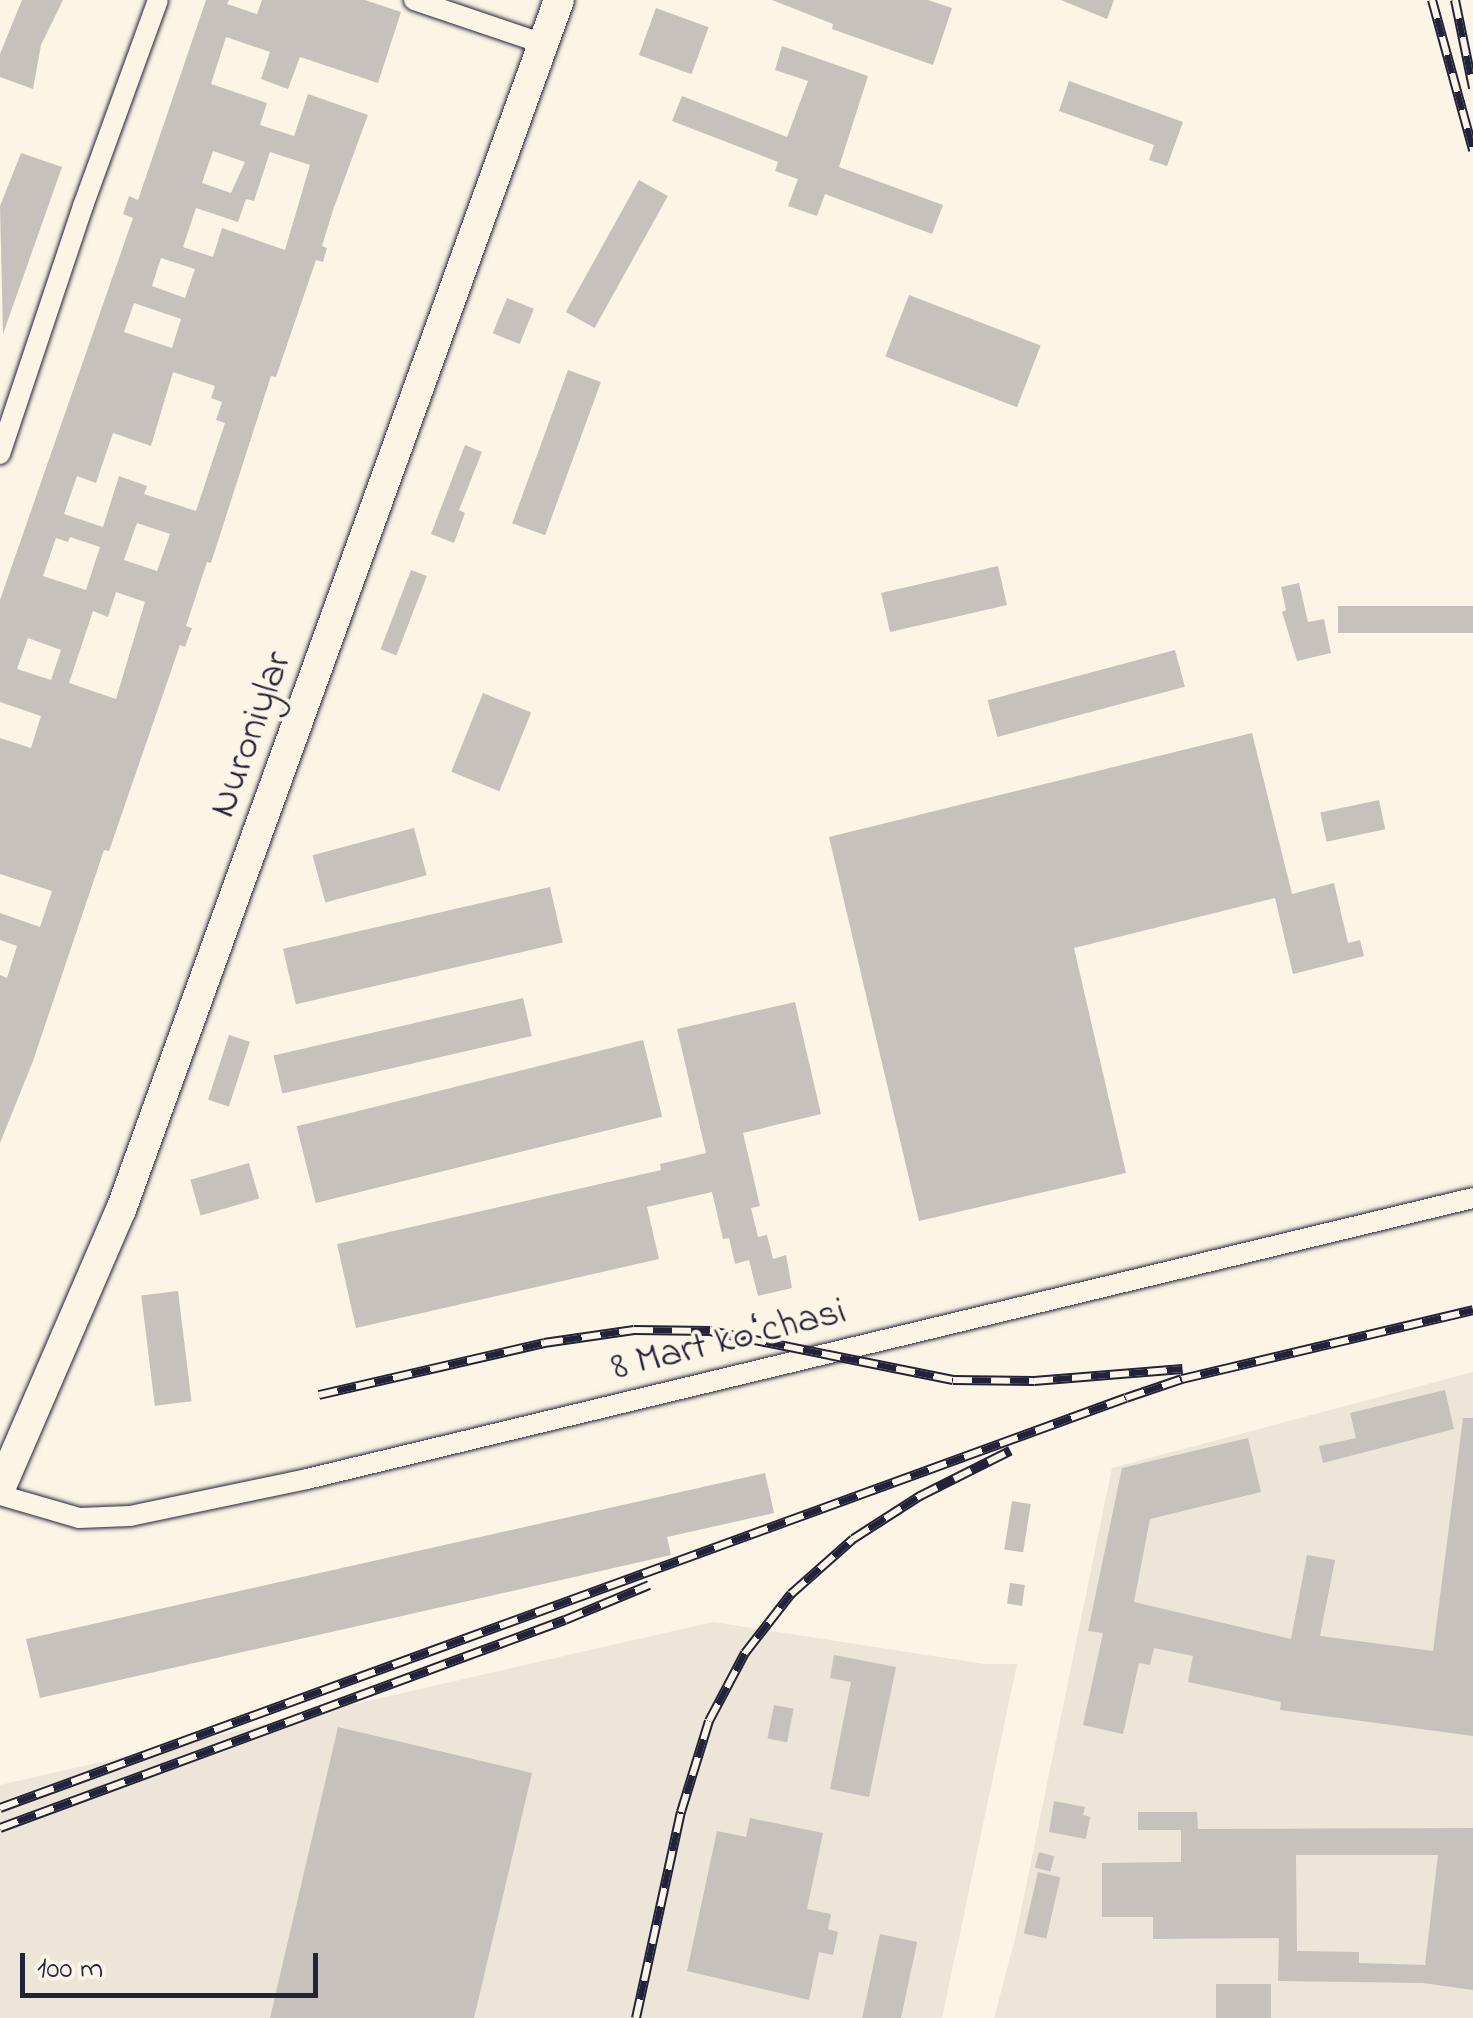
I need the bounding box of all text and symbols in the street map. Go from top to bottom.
street label: Nuroniylar [200,646,304,824]
street label: 8 Mart koʻchasi [607,1289,851,1393]
scale bar [25,1933,322,1995]
text: 100 m [37,1948,103,1992]

